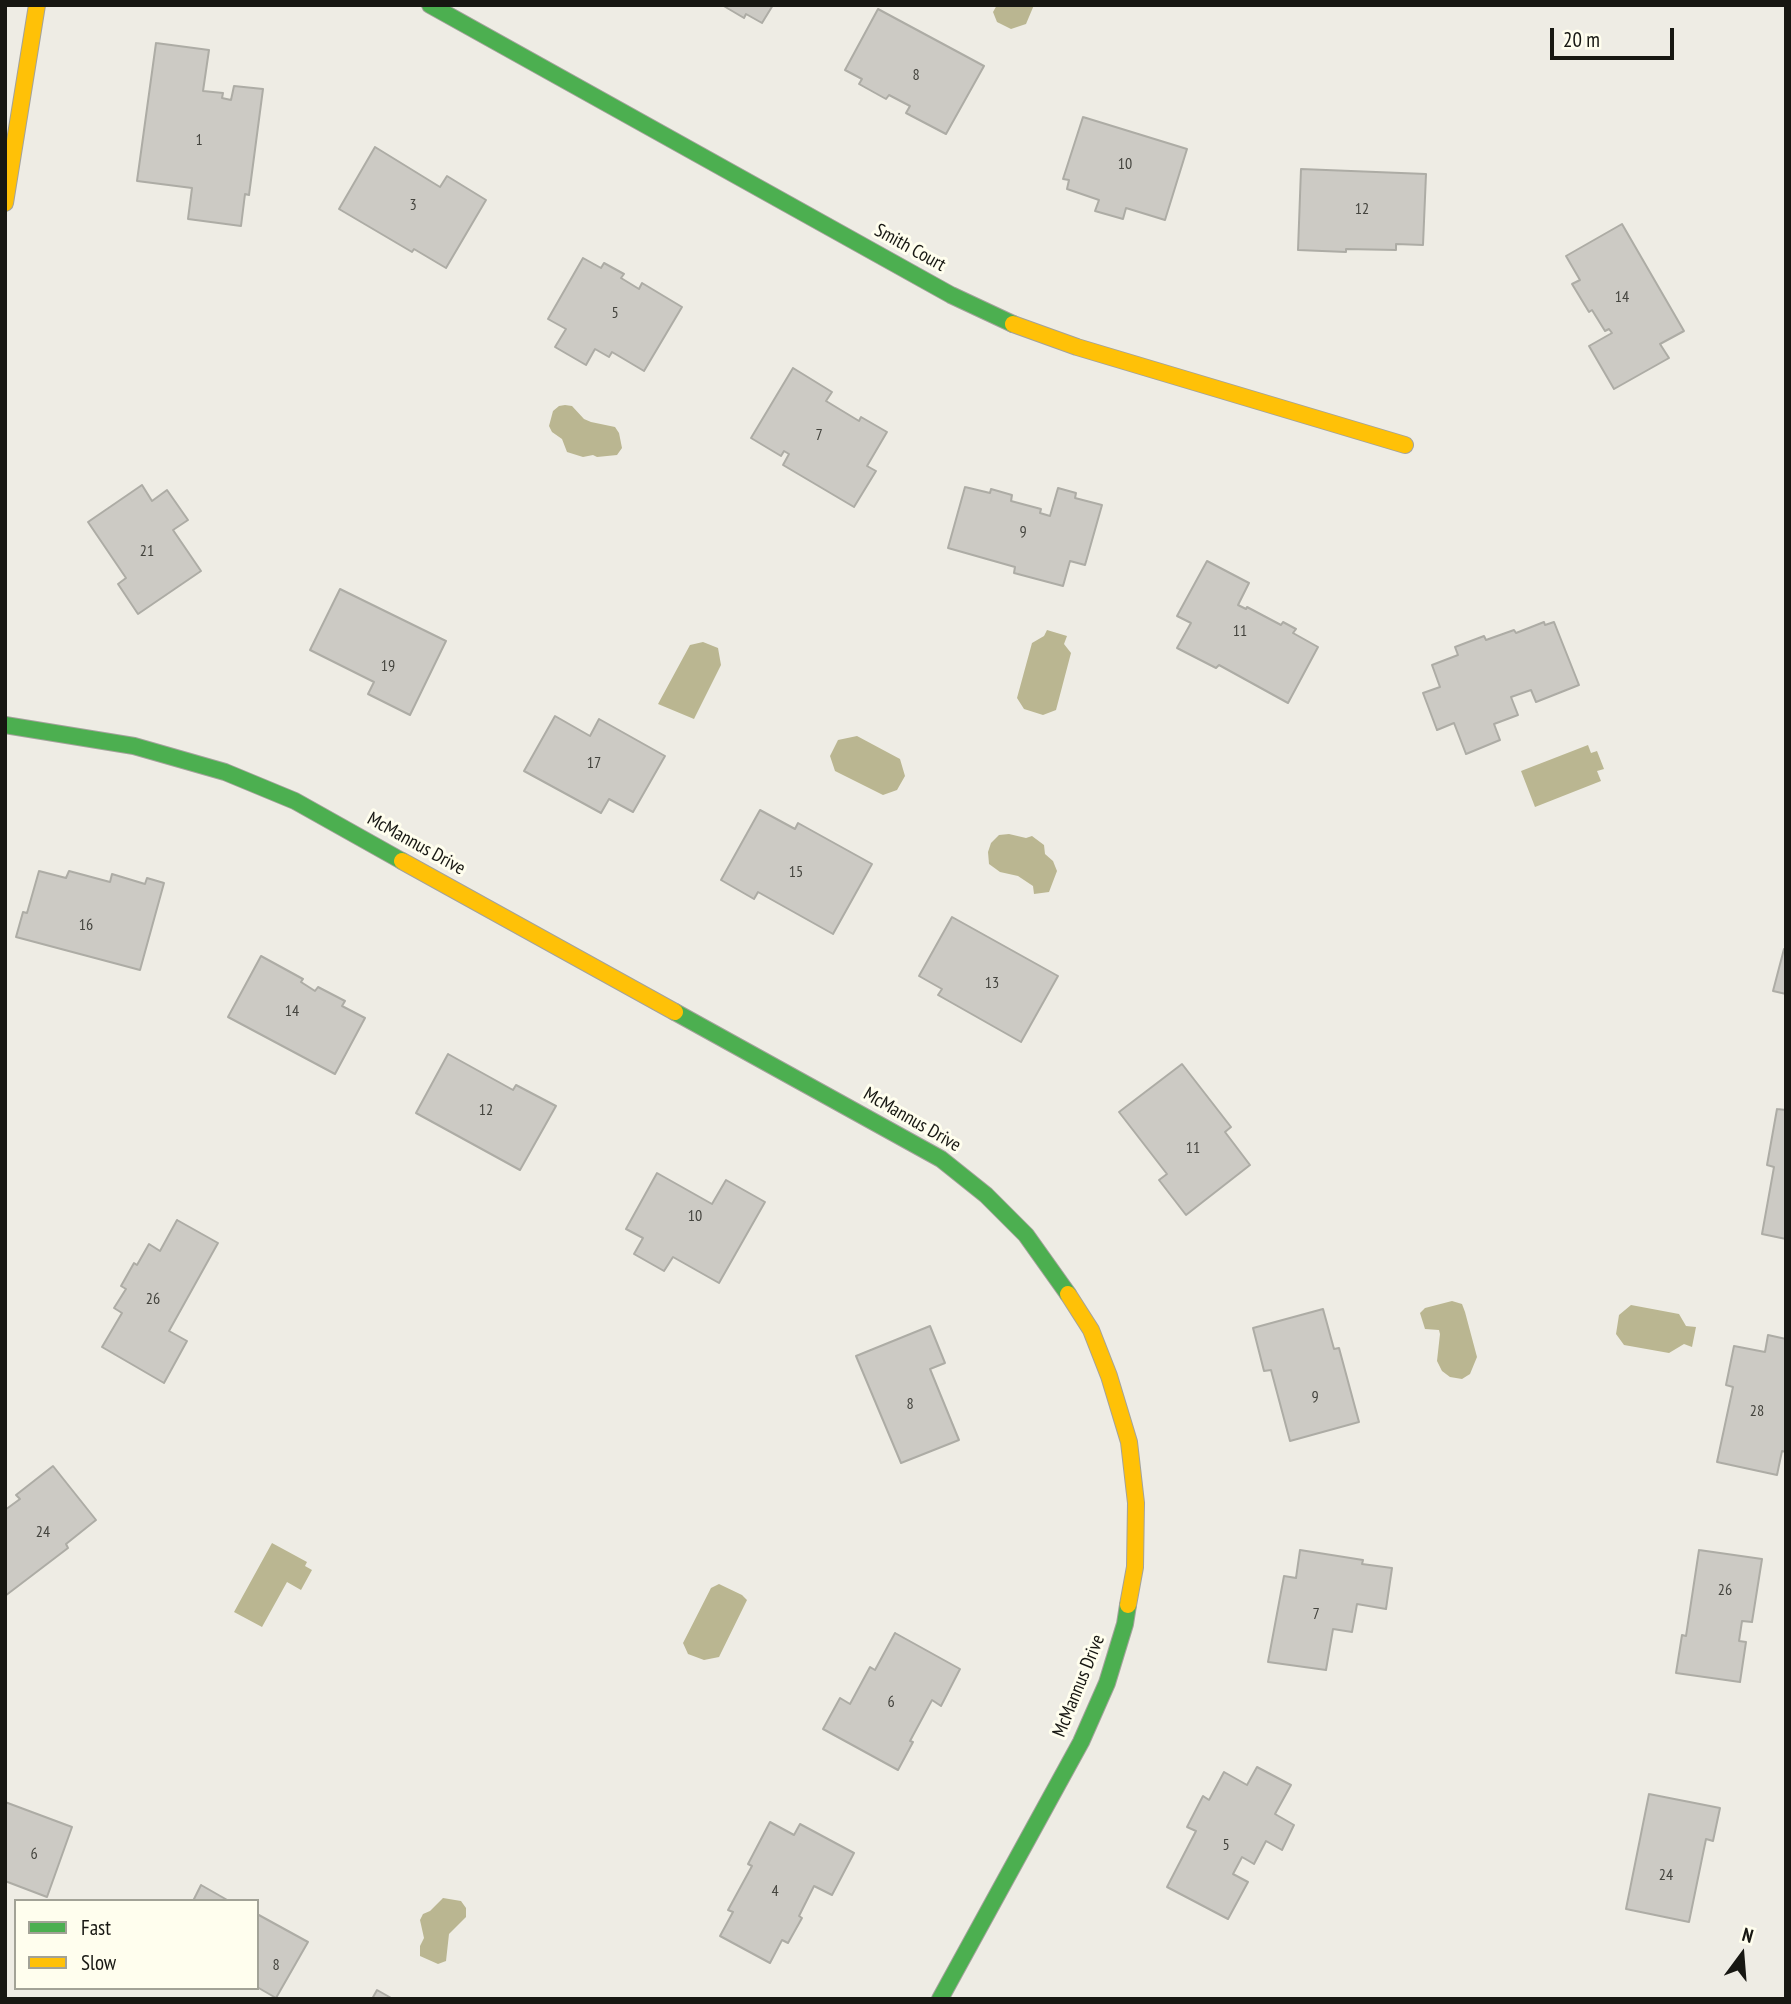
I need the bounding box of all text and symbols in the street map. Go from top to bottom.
scale bar [1553,14,1677,58]
text: 20 m [1563,26,1600,53]
house number: 8 [912,65,920,85]
house number: 1 [195,130,203,150]
house number: 10 [1118,154,1132,174]
house number: 3 [409,195,417,215]
house number: 12 [1355,199,1369,219]
street label: Smith Court [870,219,950,277]
house number: 14 [1615,287,1629,307]
house number: 5 [611,303,619,323]
house number: 7 [815,425,823,445]
house number: 9 [1019,522,1027,542]
house number: 21 [140,541,154,561]
house number: 11 [1233,621,1247,641]
house number: 19 [381,656,395,676]
house number: 17 [587,753,601,773]
street label: McMannus Drive [363,808,469,880]
house number: 15 [789,862,803,882]
house number: 16 [79,915,93,935]
house number: 13 [985,973,999,993]
house number: 14 [285,1001,299,1021]
street label: McMannus Drive [859,1083,965,1157]
house number: 12 [479,1100,493,1120]
house number: 11 [1186,1138,1200,1158]
house number: 10 [688,1206,702,1226]
house number: 26 [146,1289,160,1309]
house number: 9 [1311,1387,1319,1407]
house number: 8 [906,1394,914,1414]
house number: 28 [1750,1401,1764,1421]
house number: 24 [36,1522,50,1542]
house number: 26 [1718,1580,1732,1600]
house number: 7 [1312,1604,1320,1624]
street label: McMannus Drive [1048,1631,1110,1741]
house number: 6 [887,1692,895,1712]
house number: 5 [1222,1835,1230,1855]
house number: 6 [30,1844,38,1864]
house number: 24 [1659,1865,1673,1885]
house number: 4 [771,1881,779,1901]
legend [14,1899,259,1990]
text: Fast [81,1914,111,1941]
north arrow [1707,1920,1777,1990]
text: N [1740,1922,1756,1948]
text: Slow [81,1949,116,1976]
house number: 8 [272,1955,280,1975]

